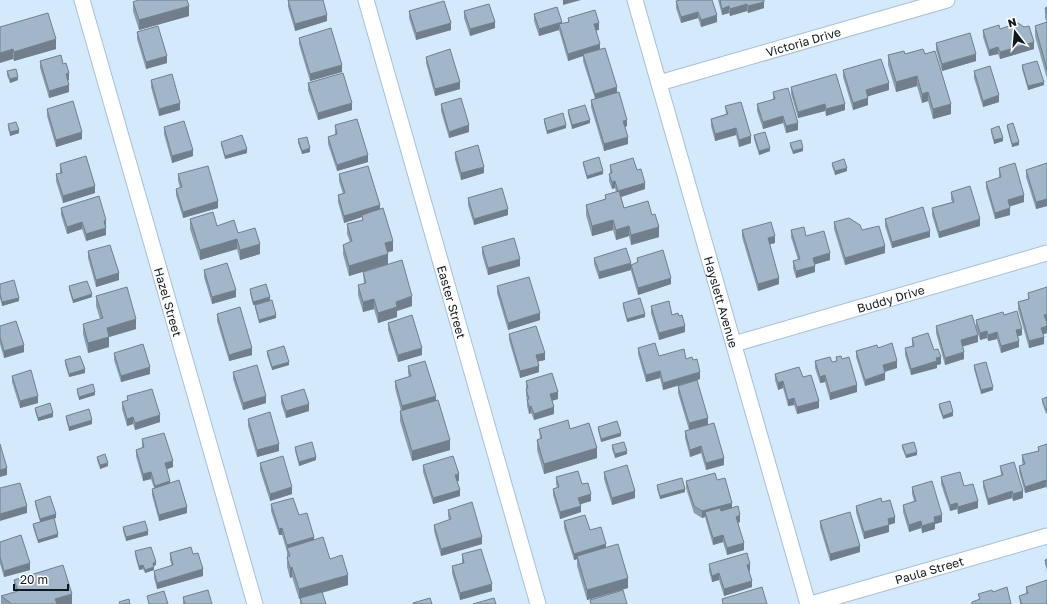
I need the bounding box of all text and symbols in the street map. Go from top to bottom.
north arrow [995,12,1035,52]
text: N [1006,15,1018,29]
street label: Victoria Drive [764,24,842,59]
street label: Hayslett Avenue [701,254,742,349]
street label: Easter Street [434,264,470,340]
street label: Hazel Street [151,265,186,338]
street label: Buddy Drive [855,282,926,315]
street label: Paula Street [893,553,966,587]
scale bar [14,566,68,592]
text: 20 m [20,572,48,587]

